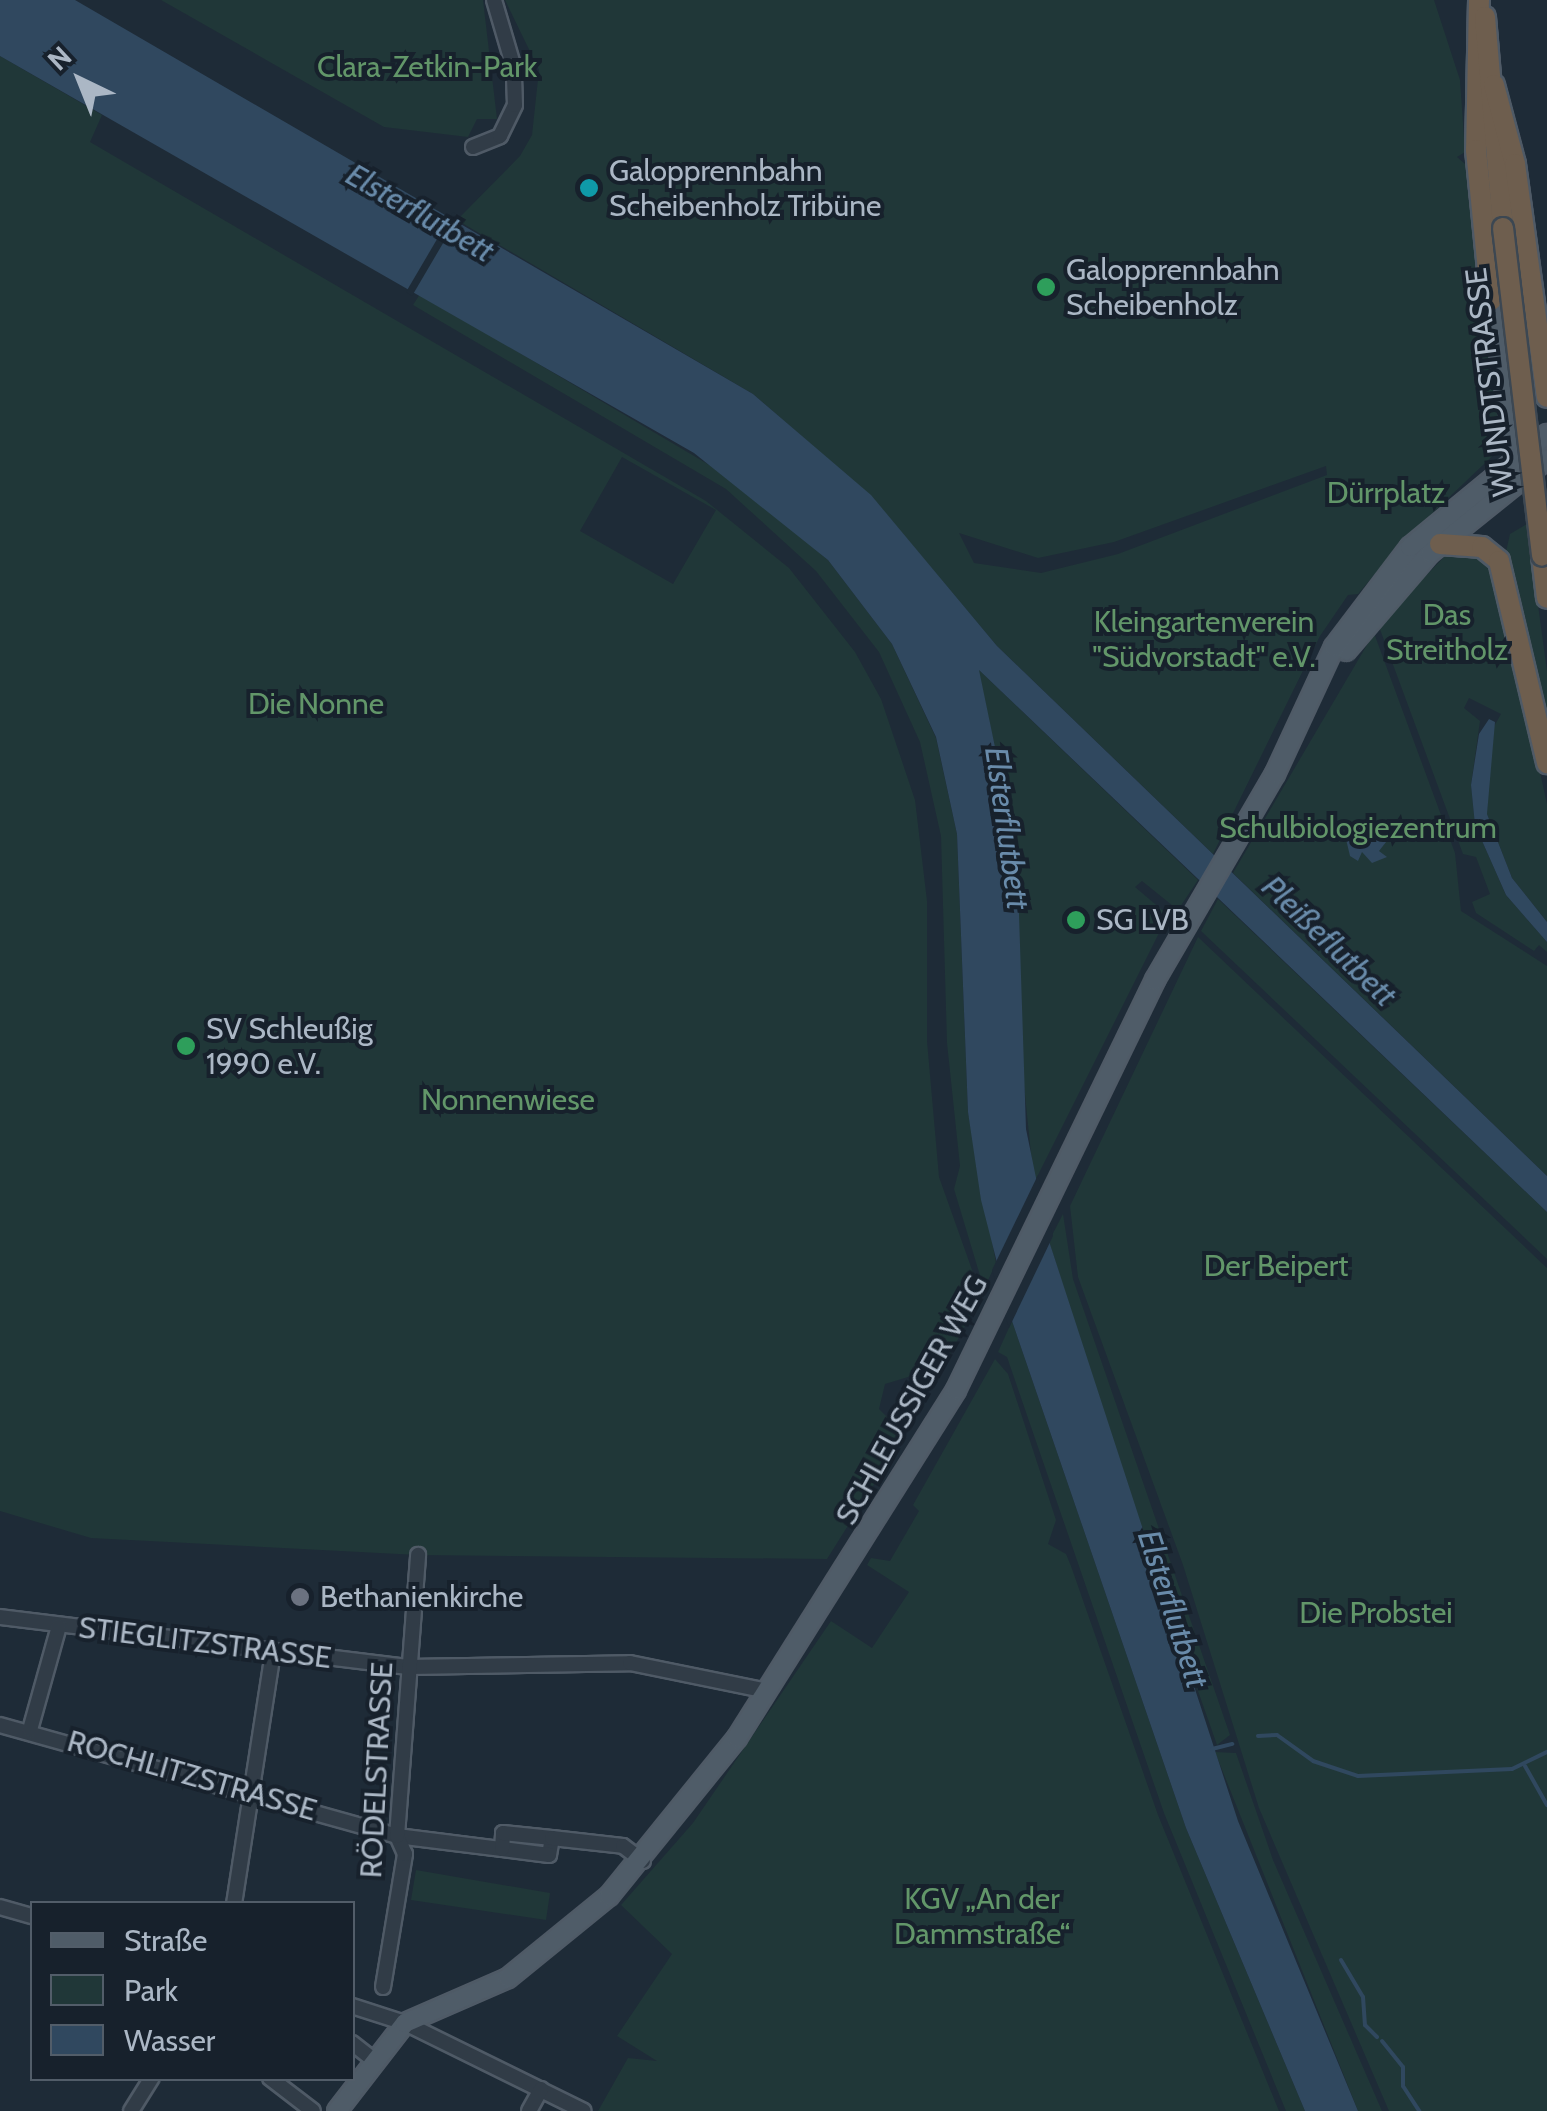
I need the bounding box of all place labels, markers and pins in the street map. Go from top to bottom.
place label: Galopprennbahn Scheibenholz Tribüne [609,153,881,224]
marker: Galopprennbahn Scheibenholz Tribüne [578,177,600,199]
place label: Galopprennbahn Scheibenholz [1066,252,1279,322]
marker: Galopprennbahn Scheibenholz [1035,276,1057,298]
place label: SG LVB [1096,902,1189,938]
marker: SG LVB [1065,909,1087,931]
place label: SV Schleußig 1990 e.V. [206,1011,373,1082]
marker: SV Schleußig 1990 e.V. [175,1035,197,1057]
place label: Bethanienkirche [320,1579,523,1615]
marker: Bethanienkirche [289,1586,311,1608]

